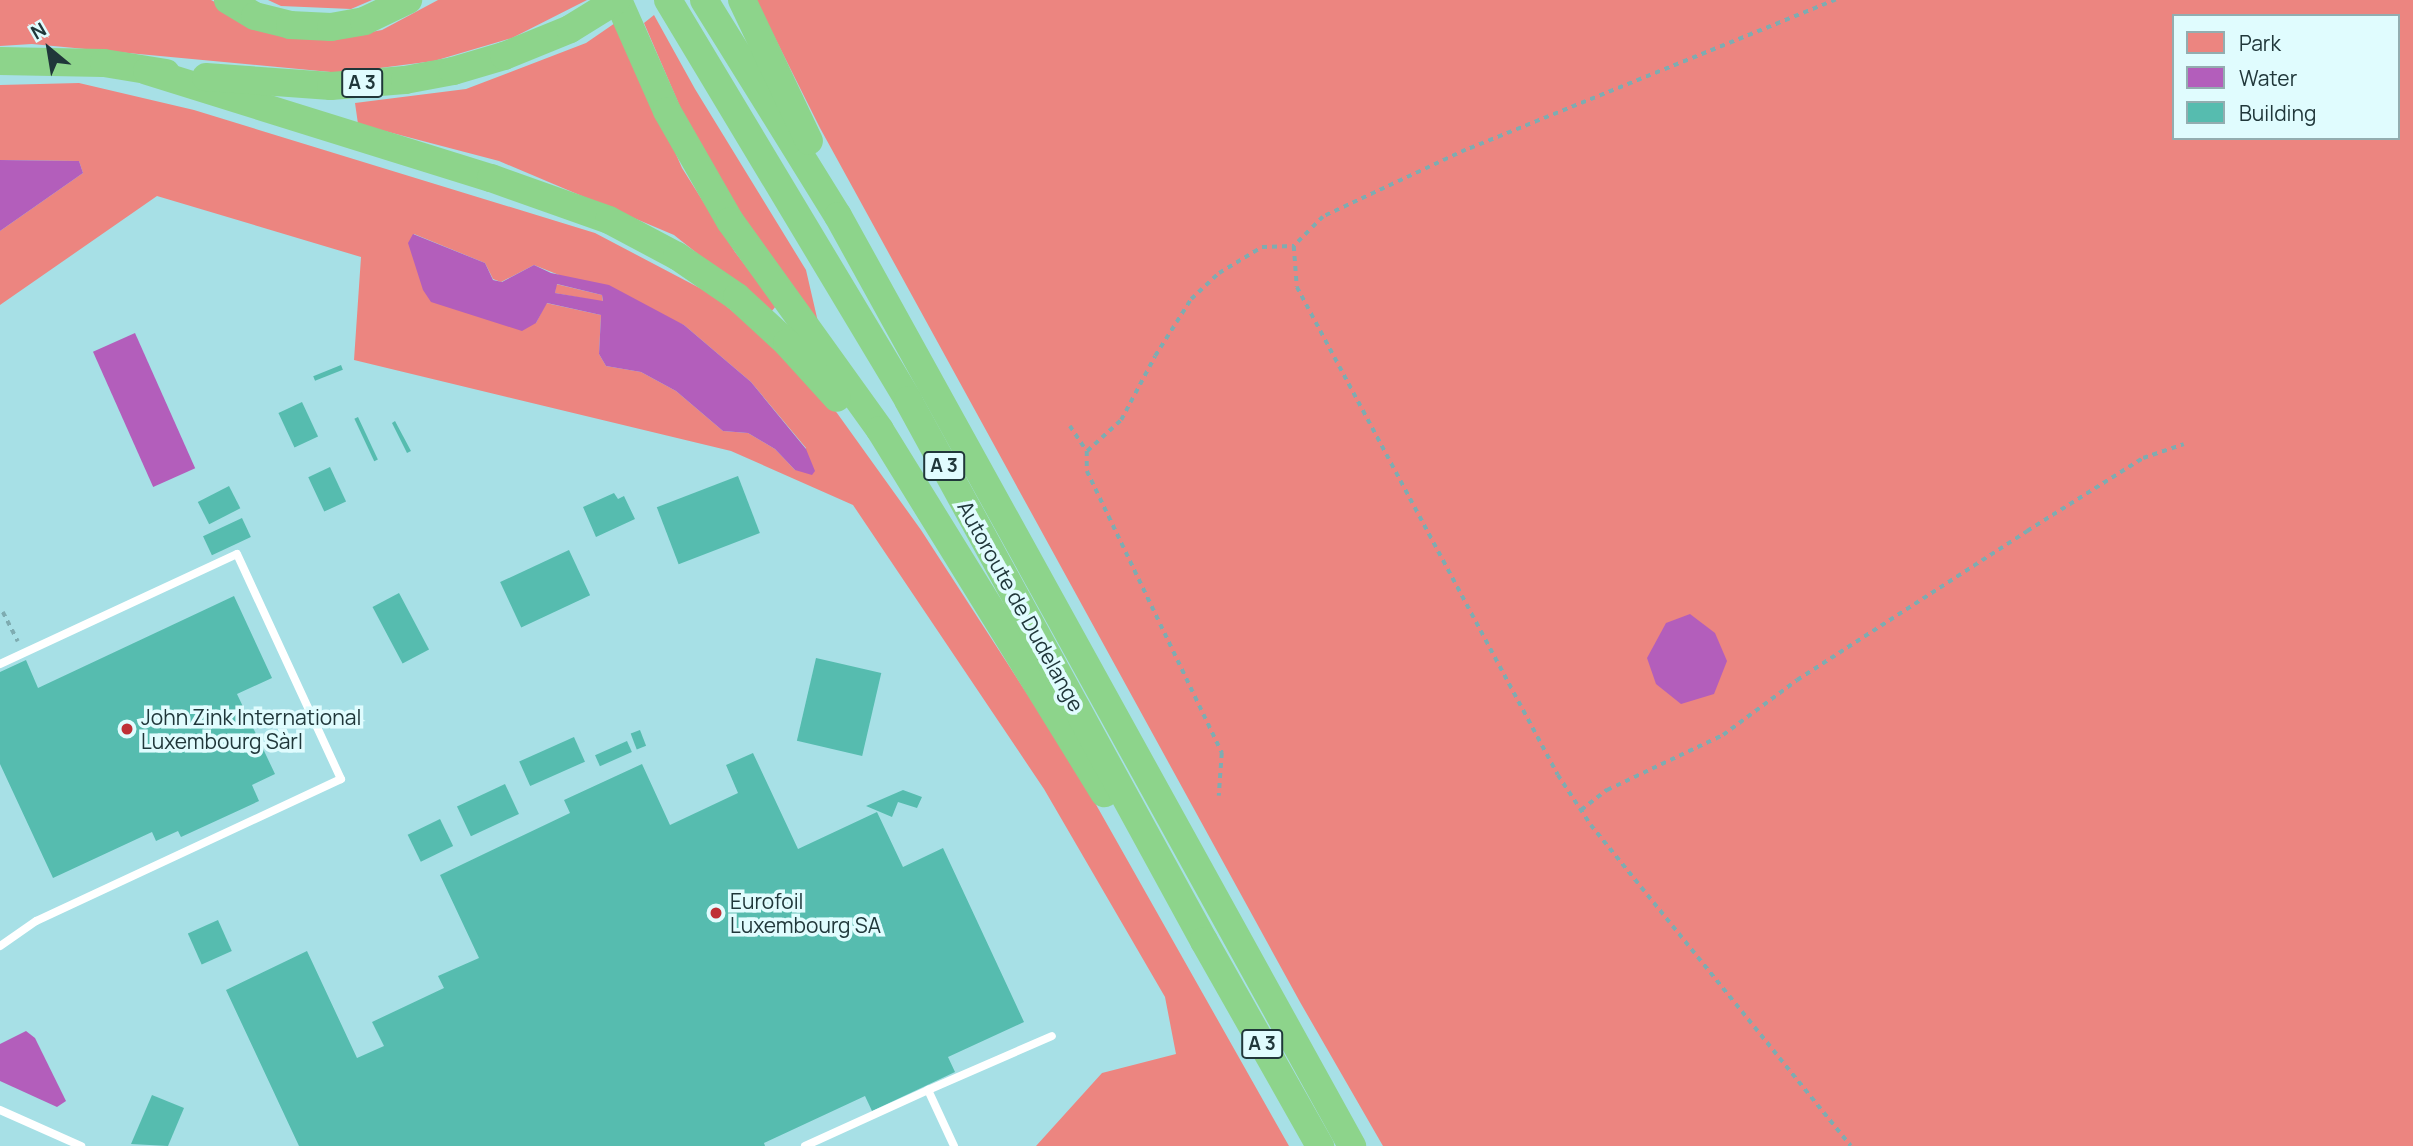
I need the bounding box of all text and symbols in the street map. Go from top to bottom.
north arrow [14,14,84,84]
legend [2172,14,2399,140]
text: N [26,16,51,45]
text: Park [2239,29,2281,57]
text: Water [2239,64,2297,92]
road number: A 3 [341,68,383,99]
text: Building [2239,99,2316,127]
road number: A 3 [923,450,965,481]
street label: Autoroute de Dudelange [953,496,1089,716]
place label: John Zink International Luxembourg Sàrl [141,704,361,754]
marker: John Zink International Luxembourg Sàrl [119,721,135,737]
place label: Eurofoil Luxembourg SA [730,888,881,938]
marker: Eurofoil Luxembourg SA [708,905,724,921]
road number: A 3 [1241,1028,1283,1060]

